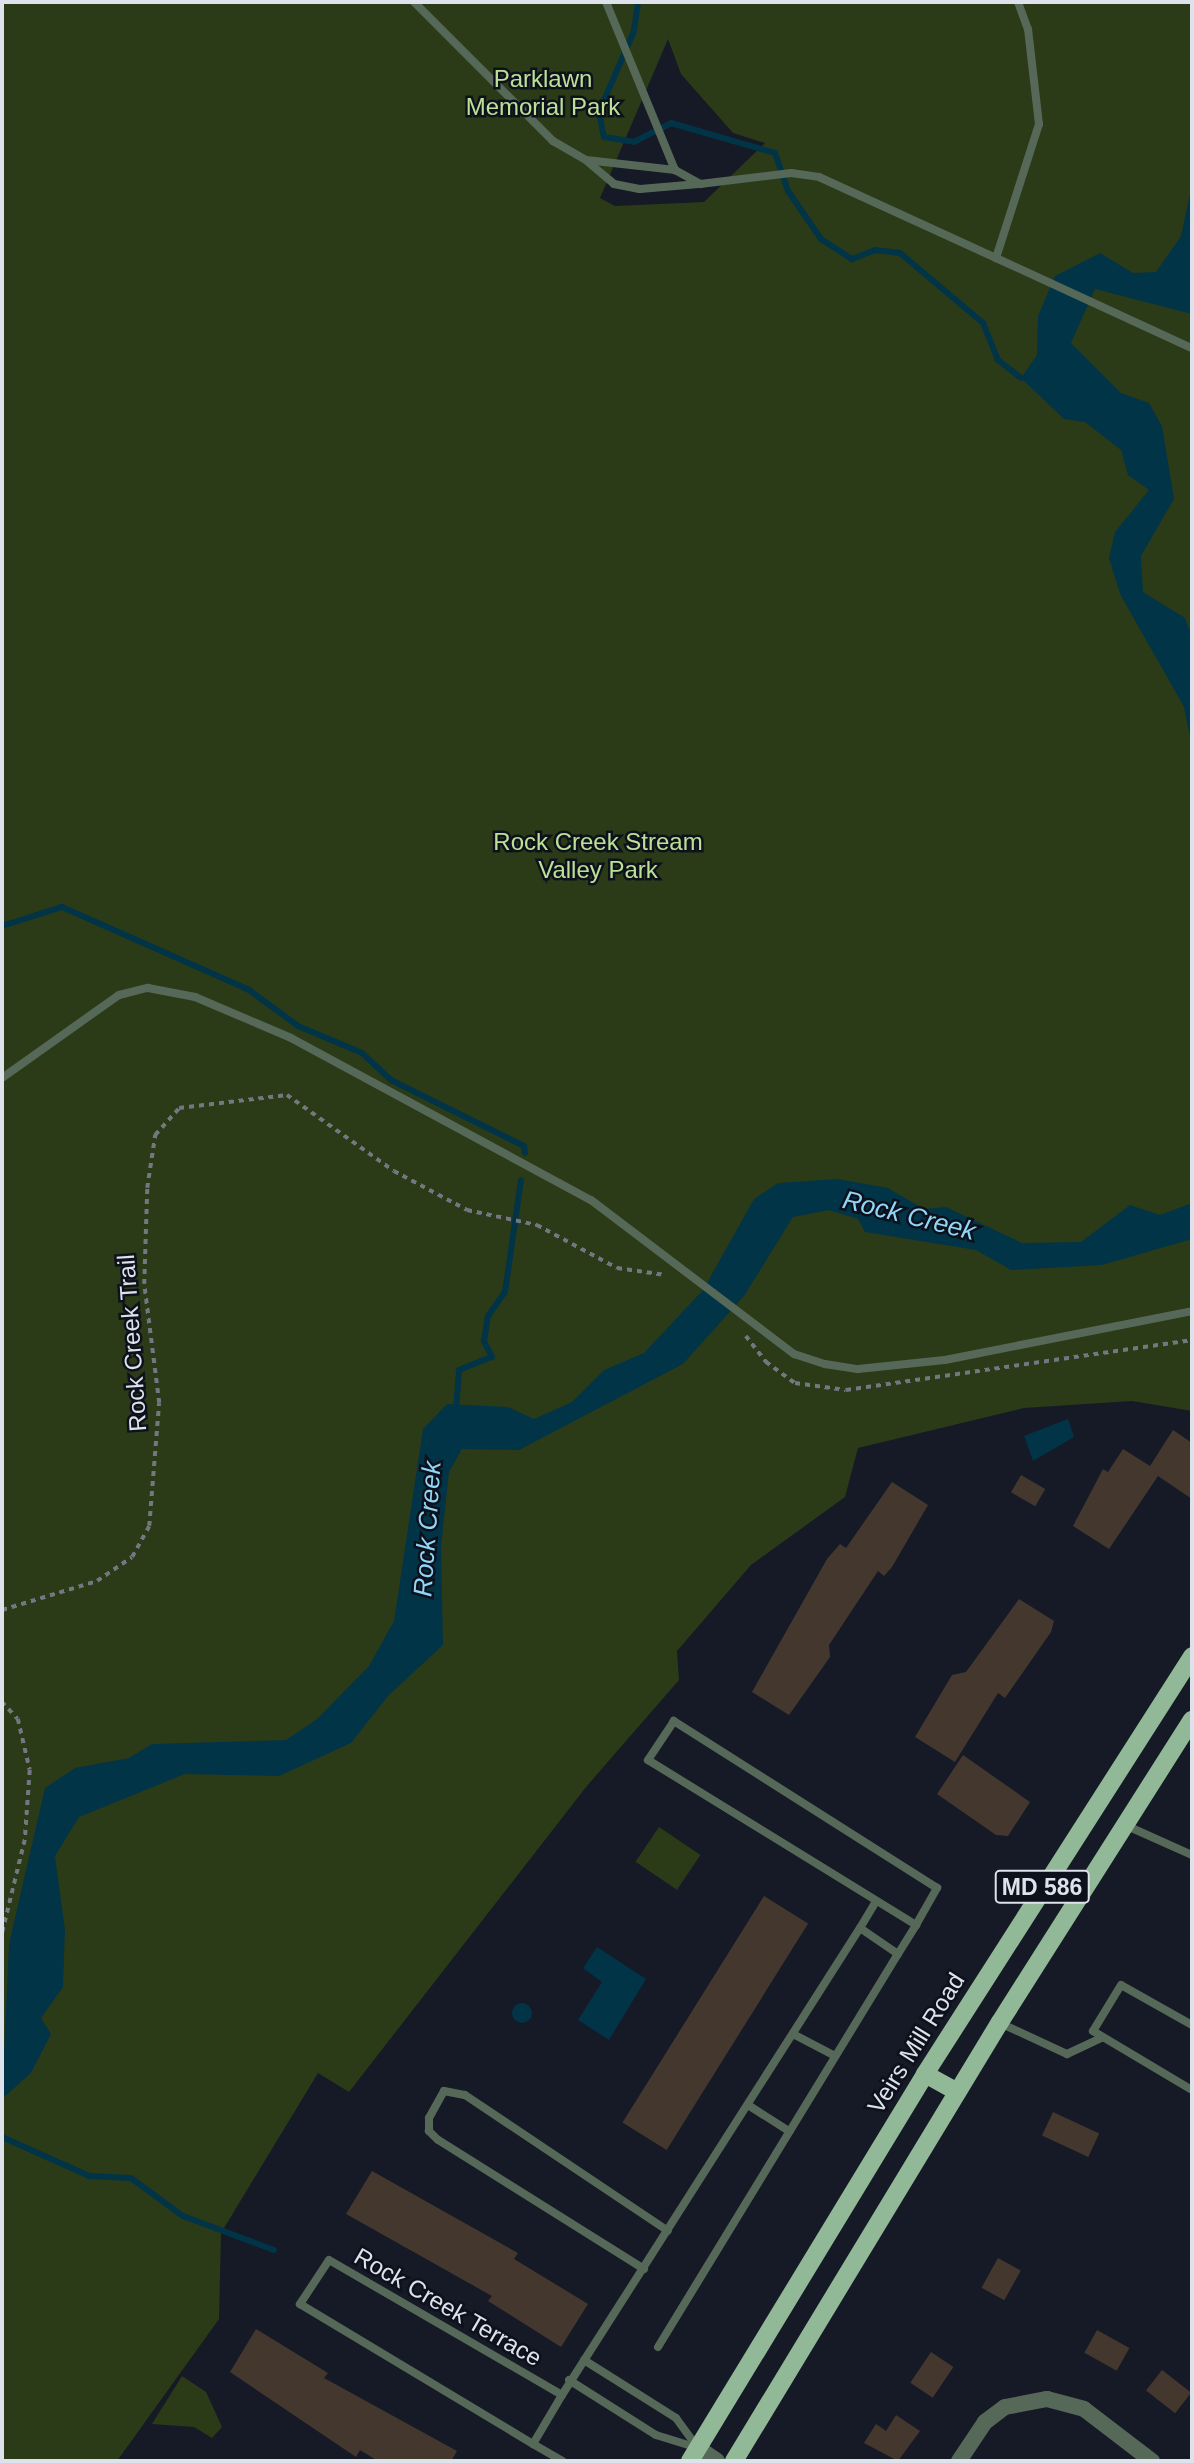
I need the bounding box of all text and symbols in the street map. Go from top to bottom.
park label: Parklawn Memorial Park [466,65,620,121]
park label: Rock Creek Stream Valley Park [493,828,703,884]
water label: Rock Creek [839,1184,979,1248]
street label: Rock Creek Trail [111,1253,153,1433]
water label: Rock Creek [408,1460,448,1598]
road number: MD 586 [993,1868,1091,1906]
street label: Veirs Mill Road [861,1968,971,2118]
street label: Rock Creek Terrace [349,2242,547,2372]

